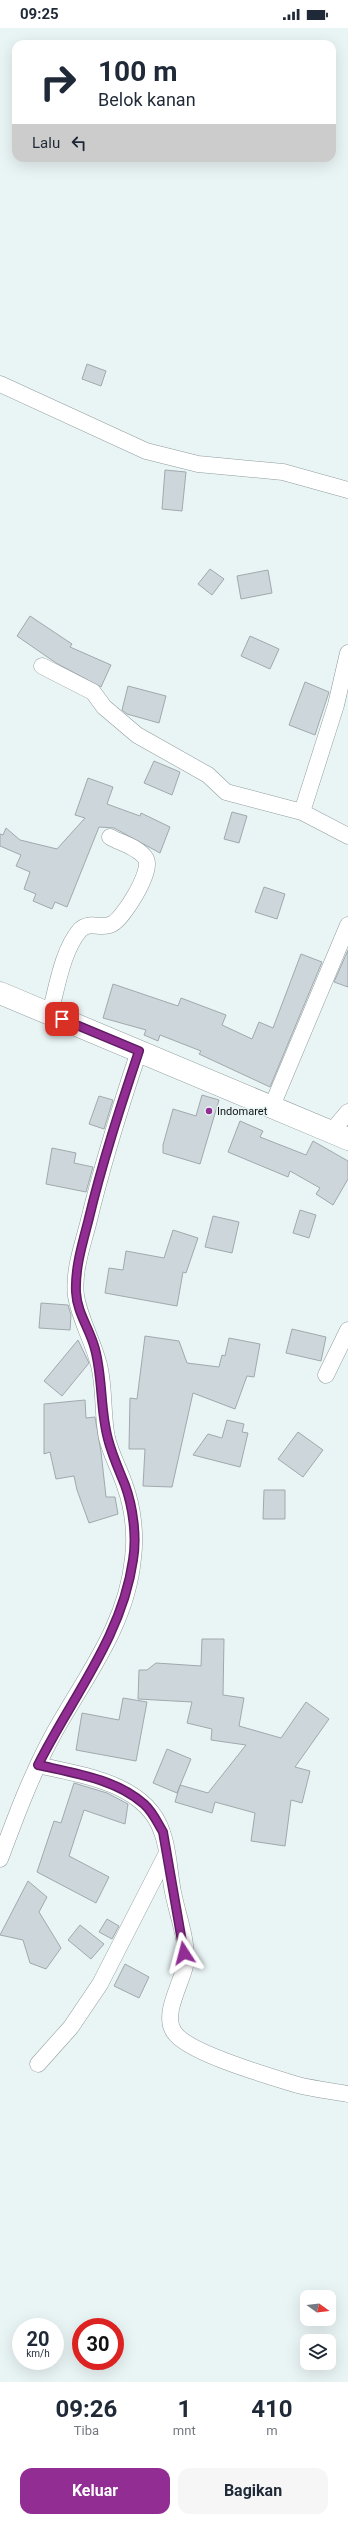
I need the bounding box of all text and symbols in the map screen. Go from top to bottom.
text: 09:25 [20,5,59,23]
text: 100 m [98,55,177,88]
icon: right [32,56,84,108]
text: Belok kanan [98,89,196,110]
icon: left [68,132,90,154]
text: Lalu [32,134,60,152]
pin [45,1002,79,1036]
icon: arrive [51,1008,73,1030]
place label: Indomaret [217,1105,268,1118]
marker: Indomaret [204,1106,214,1116]
position arrow [163,1932,205,1974]
north arrow [300,2290,336,2326]
map controls [300,2290,336,2370]
speed limit sign: 30 [72,2318,124,2370]
text: 20 [27,2327,49,2351]
button: layers [300,2334,336,2370]
text: km/h [26,2348,50,2359]
text: 09:26 [56,2395,117,2423]
text: 1 [177,2395,191,2423]
text: 410 [251,2395,293,2423]
text: Tiba [74,2423,99,2438]
text: mnt [173,2423,196,2438]
text: m [266,2423,278,2438]
button: Keluar [20,2468,170,2514]
button: Bagikan [178,2468,328,2514]

